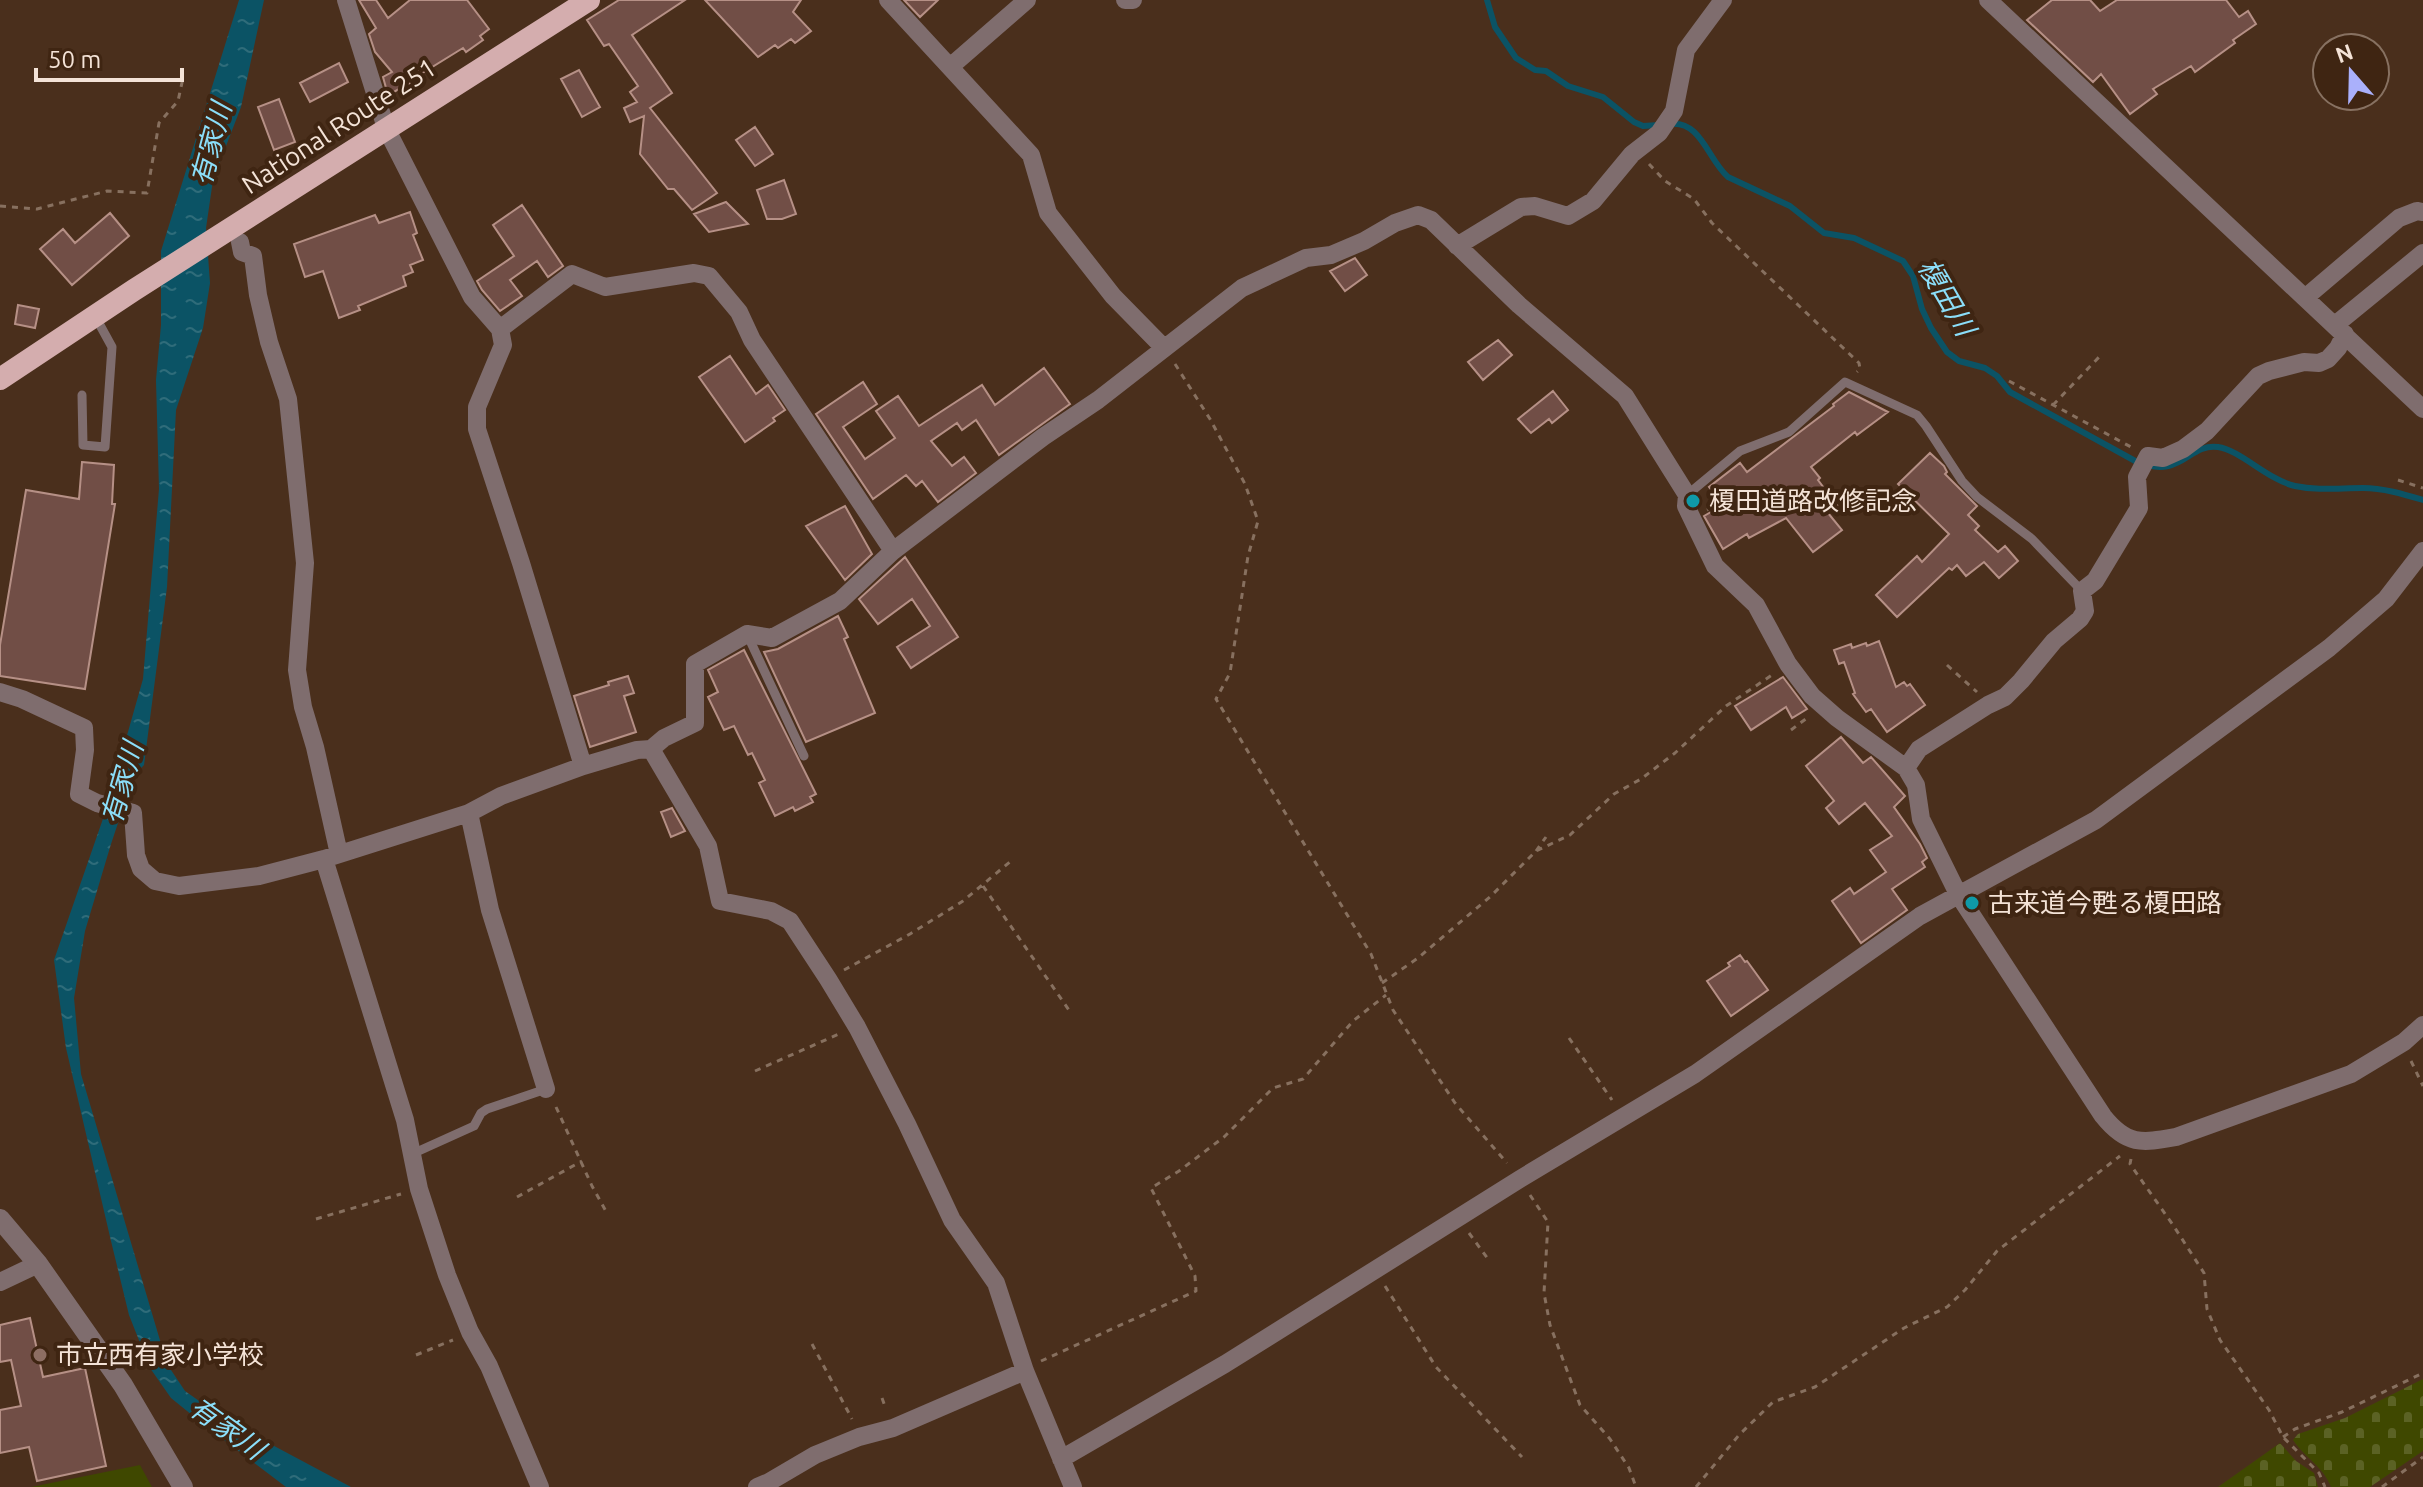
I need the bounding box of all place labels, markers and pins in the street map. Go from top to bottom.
place label: 榎田道路改修記念 [1709,486,1917,515]
marker: 榎田道路改修記念 [1684,492,1702,510]
place label: 古来道今甦る榎田路 [1988,888,2222,917]
marker: 古来道今甦る榎田路 [1963,894,1981,912]
place label: 市立西有家小学校 [56,1340,264,1369]
marker: 市立西有家小学校 [31,1346,49,1364]

